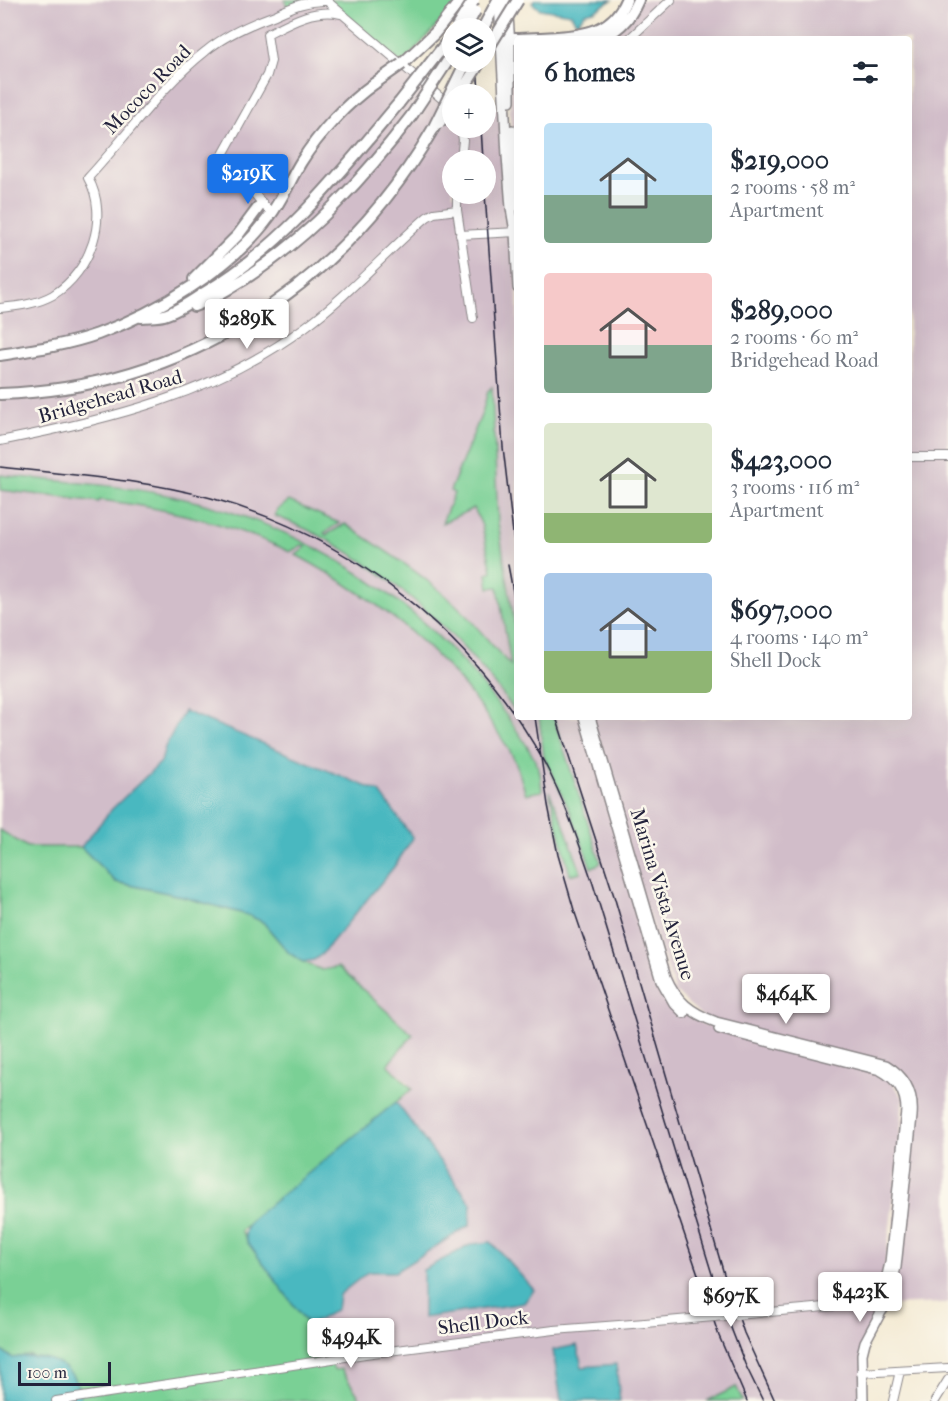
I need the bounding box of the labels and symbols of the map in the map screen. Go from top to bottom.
street label: Mococo Road [99,39,196,139]
pin: $219K [206,154,290,205]
pin: $289K [205,299,289,350]
street label: Bridgehead Road [36,365,186,428]
street label: Marina Vista Avenue [625,805,700,983]
pin: $464K [744,974,828,1025]
pin: $423K [818,1272,902,1323]
pin: $697K [689,1277,773,1328]
street label: Shell Dock [436,1305,530,1339]
pin: $494K [309,1318,393,1369]
scale bar [18,1359,111,1386]

